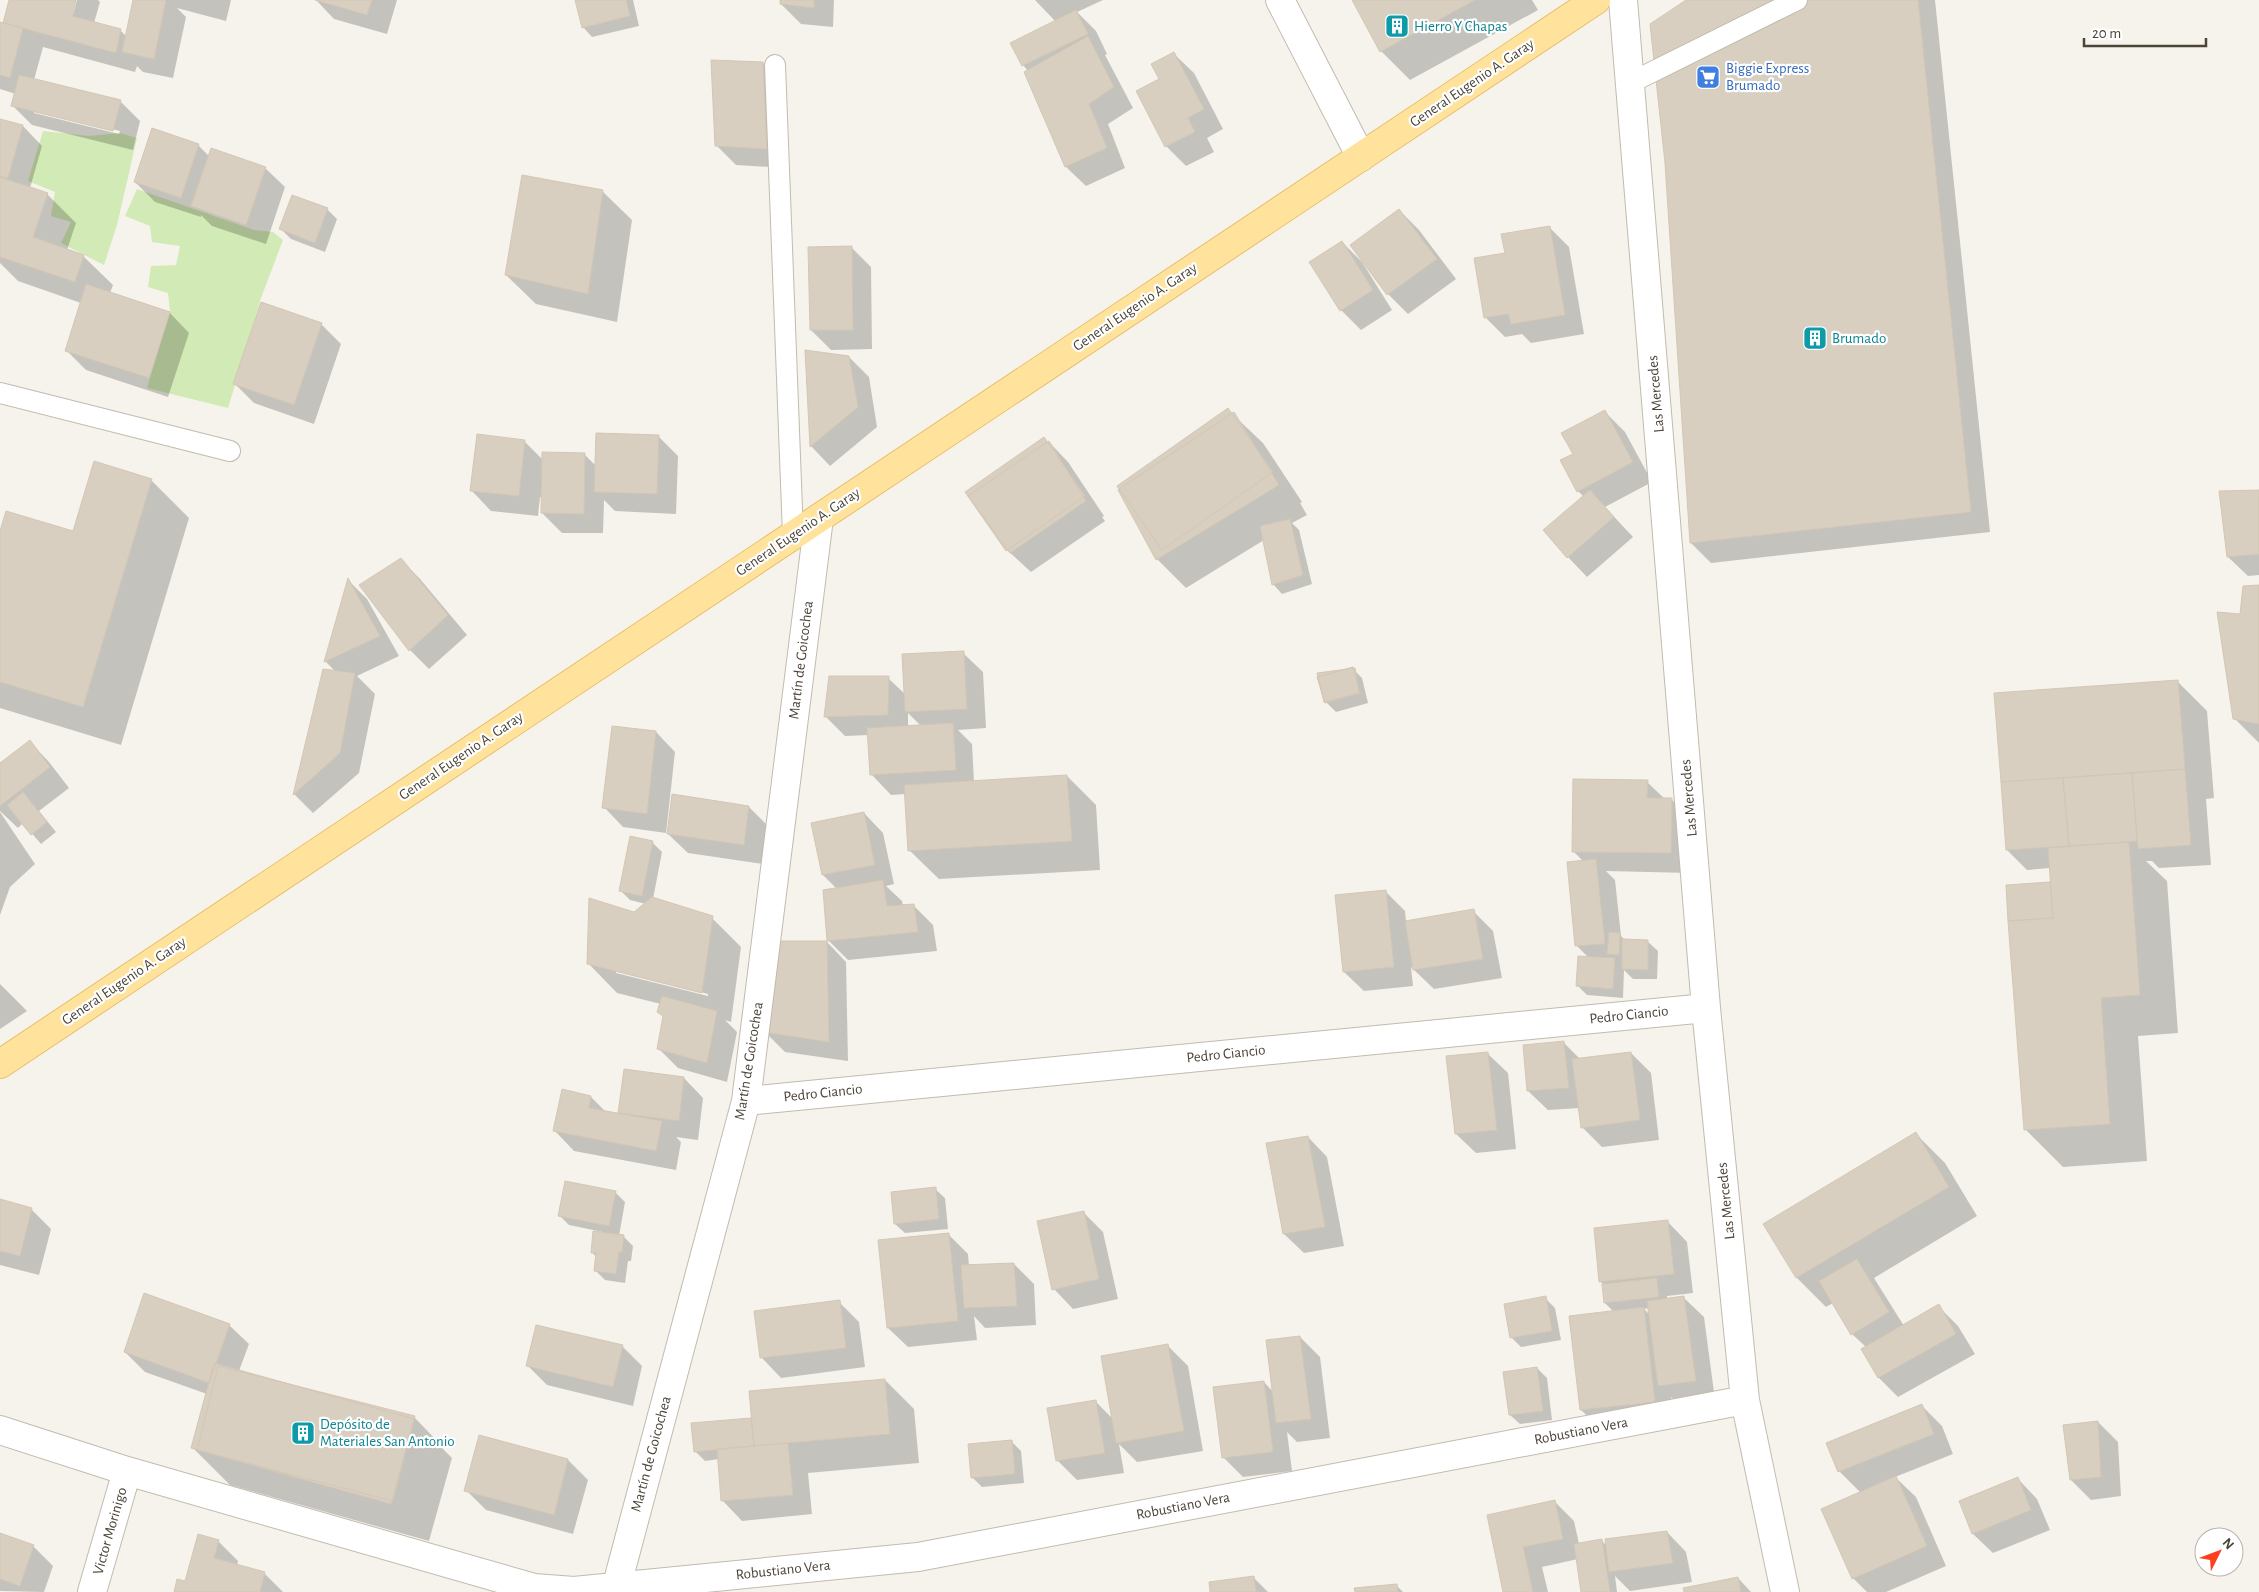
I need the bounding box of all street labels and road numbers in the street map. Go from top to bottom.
street label: General Eugenio A. Garay [1407,36,1537,130]
street label: General Eugenio A. Garay [1070,260,1200,354]
street label: Las Mercedes [1645,355,1667,433]
street label: General Eugenio A. Garay [733,485,863,579]
street label: Martín de Goicochea [786,600,816,720]
street label: General Eugenio A. Garay [396,709,526,803]
street label: Las Mercedes [1678,759,1700,837]
street label: General Eugenio A. Garay [59,934,189,1028]
street label: Martín de Goicochea [732,1001,766,1121]
street label: Pedro Ciancio [1589,1003,1669,1027]
street label: Pedro Ciancio [1186,1042,1266,1066]
street label: Pedro Ciancio [783,1081,863,1105]
street label: Las Mercedes [1714,1162,1738,1240]
street label: Martín de Goicochea [628,1394,674,1514]
street label: Robustiano Vera [1533,1415,1629,1447]
street label: Victor Morinigo [90,1486,130,1576]
street label: Robustiano Vera [1135,1490,1231,1522]
street label: Robustiano Vera [735,1558,831,1582]

